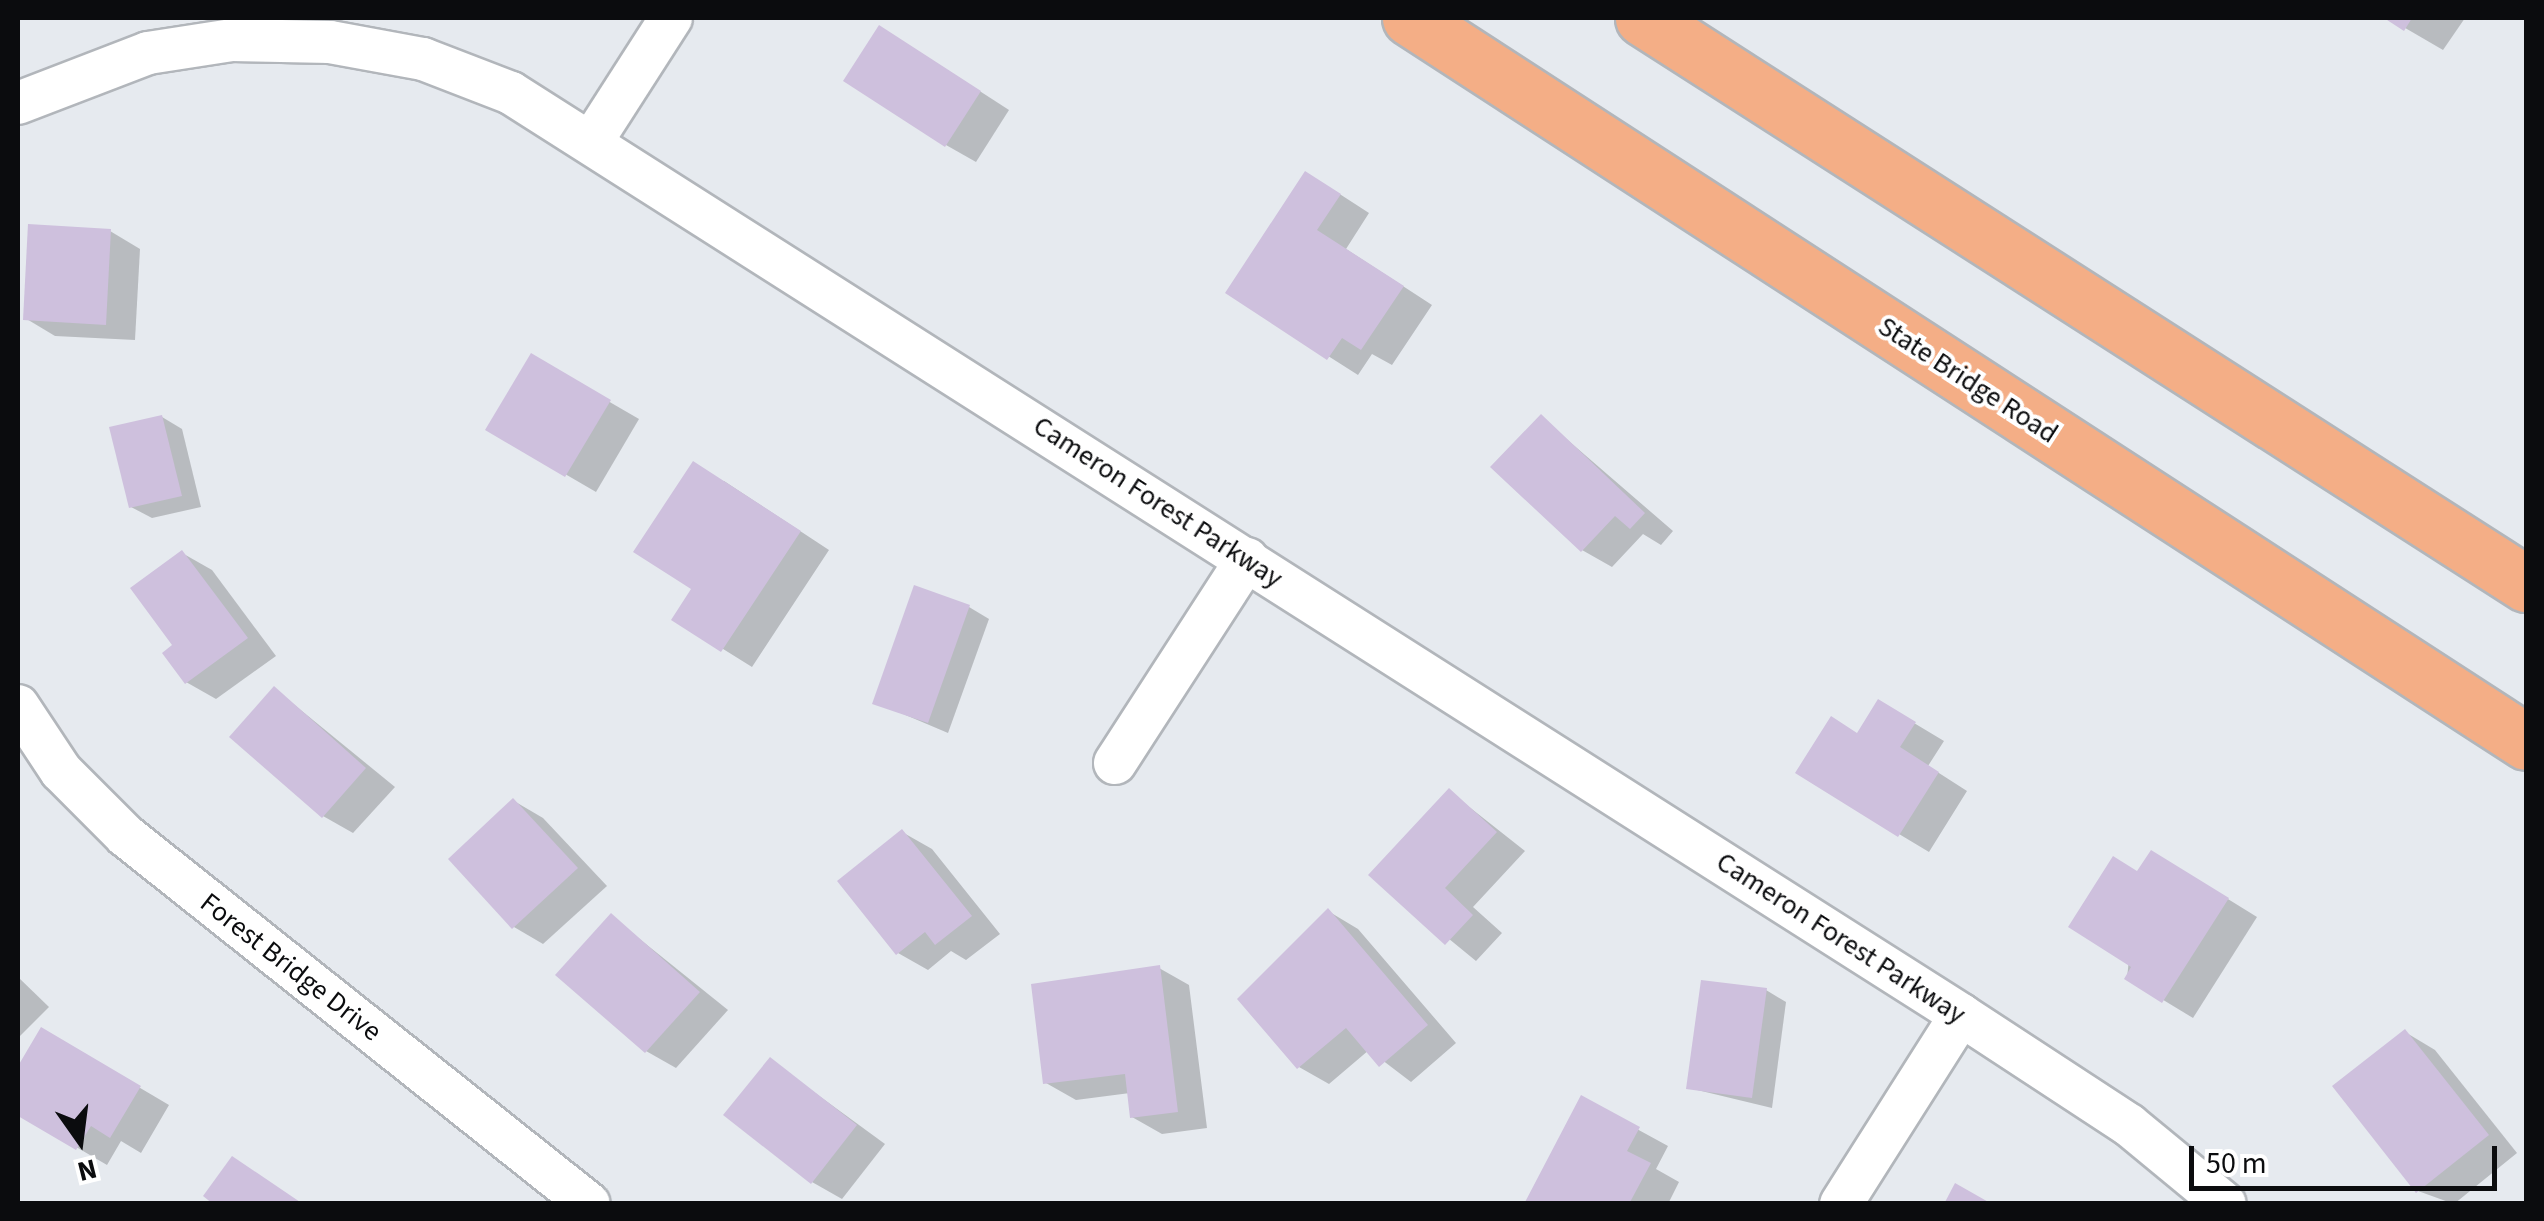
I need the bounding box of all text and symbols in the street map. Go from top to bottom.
street label: State Bridge Road [1872,309,2064,451]
street label: Cameron Forest Parkway [1027,409,1289,595]
street label: Cameron Forest Parkway [1710,845,1972,1031]
street label: Forest Bridge Drive [194,886,388,1048]
north arrow [30,1091,130,1191]
scale bar [2194,1126,2502,1188]
text: 50 m [2206,1142,2267,1185]
text: N [73,1148,101,1192]

